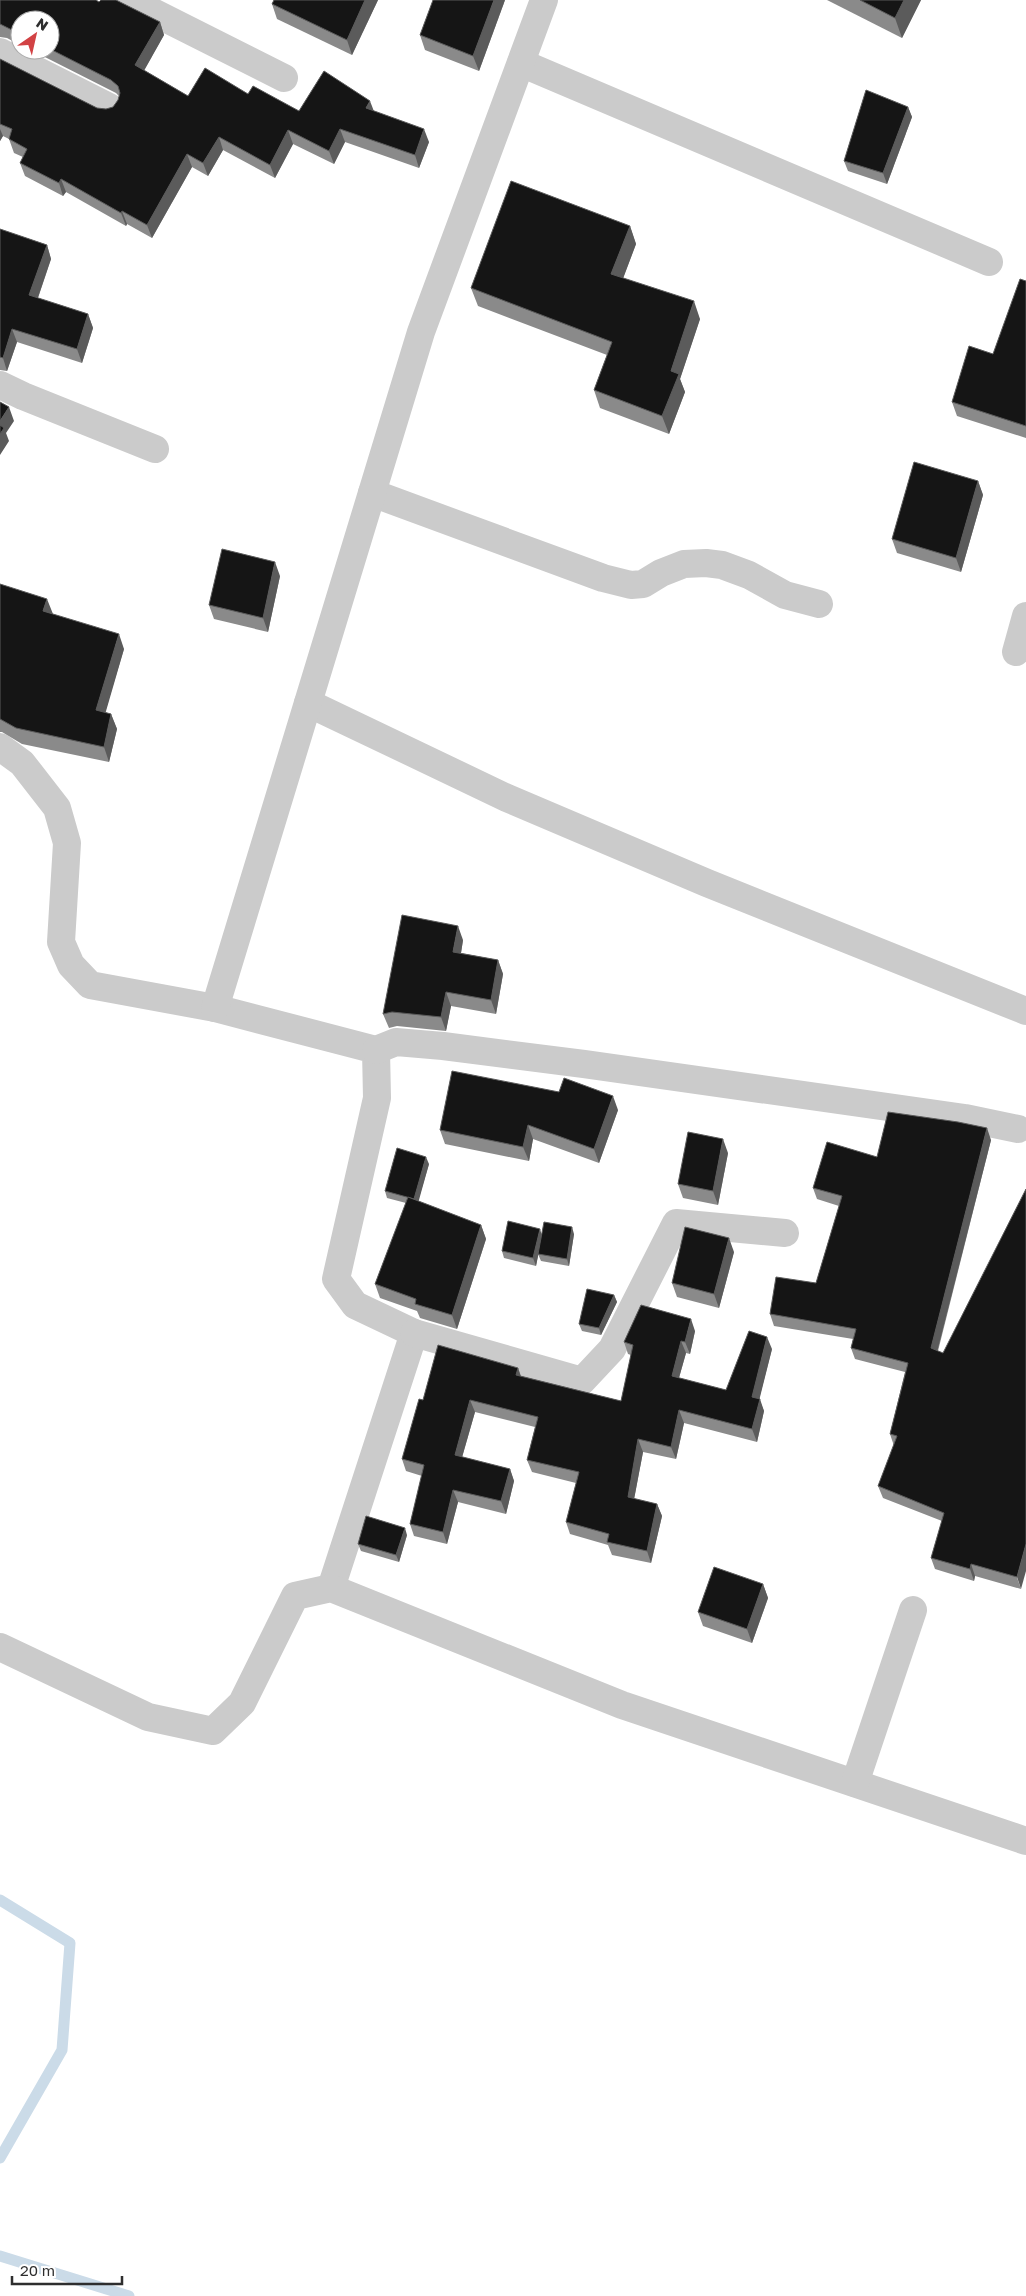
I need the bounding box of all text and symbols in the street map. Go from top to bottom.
north arrow [10,10,60,60]
text: N [33,14,52,34]
scale bar [12,2254,122,2286]
text: 20 m [20,2261,55,2279]

